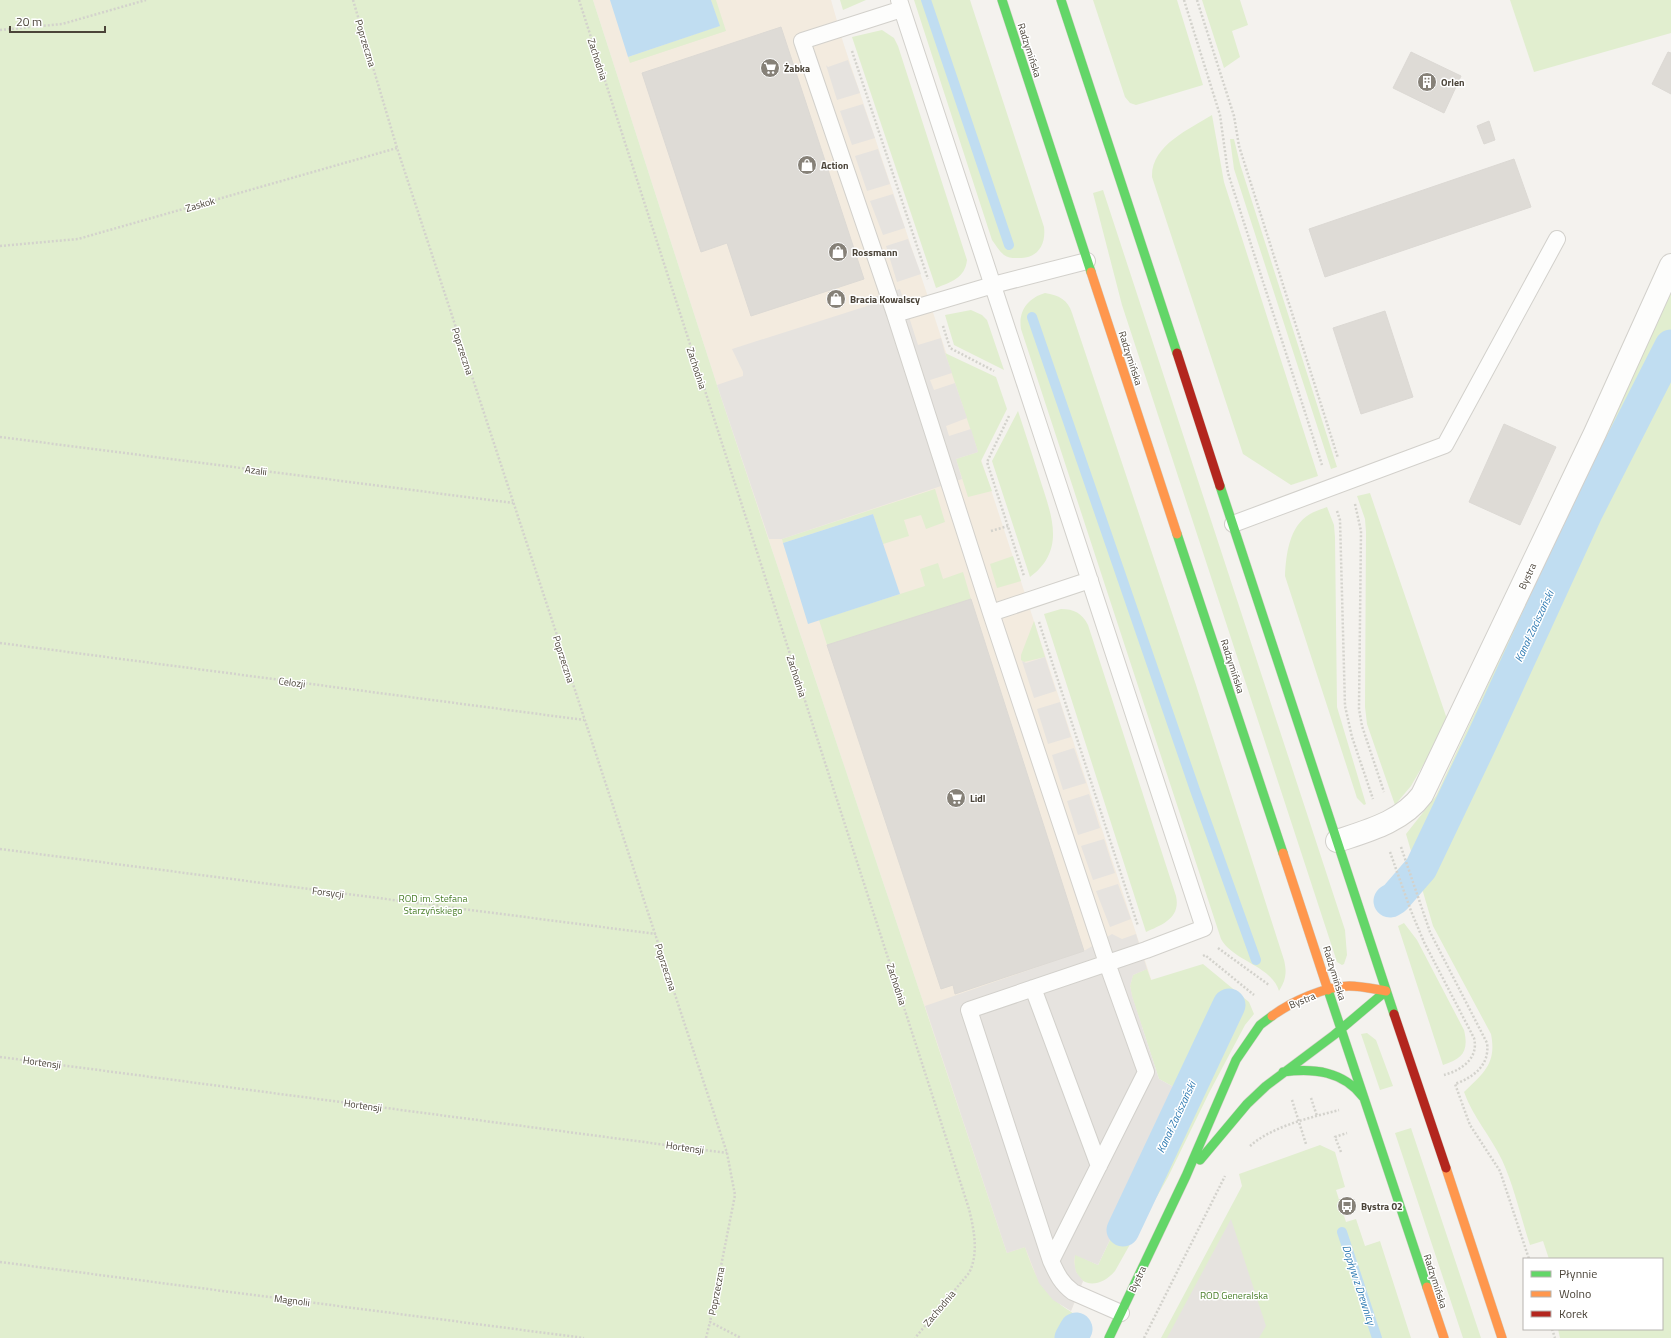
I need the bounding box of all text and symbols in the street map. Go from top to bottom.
scale bar [10,8,105,34]
text: 20 m [16,12,42,31]
street label: Poprzeczna [351,18,380,69]
street label: Radzymińska [1014,21,1045,79]
street label: Zachodnia [584,36,611,82]
supermarket icon: Żabka [759,57,781,79]
place label: Żabka [784,61,810,76]
building icon: Orlen [1416,71,1438,93]
place label: Orlen [1441,75,1465,90]
shop icon: Action [796,154,818,176]
place label: Action [821,158,849,173]
street label: Zaskok [184,193,217,216]
shop icon: Rossmann [827,241,849,263]
place label: Rossmann [852,245,897,260]
shop icon: Bracia Kowalscy [825,288,847,310]
place label: Bracia Kowalscy [850,292,920,307]
street label: Poprzeczna [448,326,477,377]
street label: Radzymińska [1115,329,1146,387]
street label: Zachodnia [683,345,710,391]
street label: Azalii [244,462,268,479]
street label: Bystra [1515,561,1540,592]
water label: Kanał Zaciszański [1510,586,1558,664]
street label: Poprzeczna [549,634,578,685]
street label: Radzymińska [1217,637,1248,695]
street label: Zachodnia [783,653,810,699]
street label: Celozji [278,673,306,692]
supermarket icon: Lidl [945,787,967,809]
place label: Lidl [970,791,986,806]
street label: Forsycji [311,883,345,902]
park label: ROD im. Stefana Starzyńskiego [399,891,467,918]
street label: Poprzeczna [651,942,680,993]
street label: Radzymińska [1319,944,1350,1002]
street label: Zachodnia [883,961,910,1007]
street label: Bystra [1287,988,1318,1013]
street label: Hortensji [22,1052,62,1073]
water label: Kanał Zaciszański [1152,1077,1200,1155]
street label: Hortensji [343,1095,383,1116]
street label: Hortensji [665,1137,705,1158]
bus stop icon: Bystra 02 [1336,1195,1358,1217]
place label: Bystra 02 [1361,1199,1403,1214]
water label: Dopływ z Drewnicy [1339,1243,1380,1328]
street label: Radzymińska [1420,1252,1451,1310]
legend [1523,1258,1663,1330]
street label: Bystra [1125,1264,1150,1295]
text: Płynnie [1559,1264,1597,1283]
street label: Poprzeczna [704,1266,729,1316]
text: Wolno [1559,1284,1591,1303]
street label: Zachodnia [920,1287,959,1330]
park label: ROD Generalska [1200,1288,1268,1303]
street label: Magnolii [273,1291,311,1310]
text: Korek [1559,1304,1588,1323]

